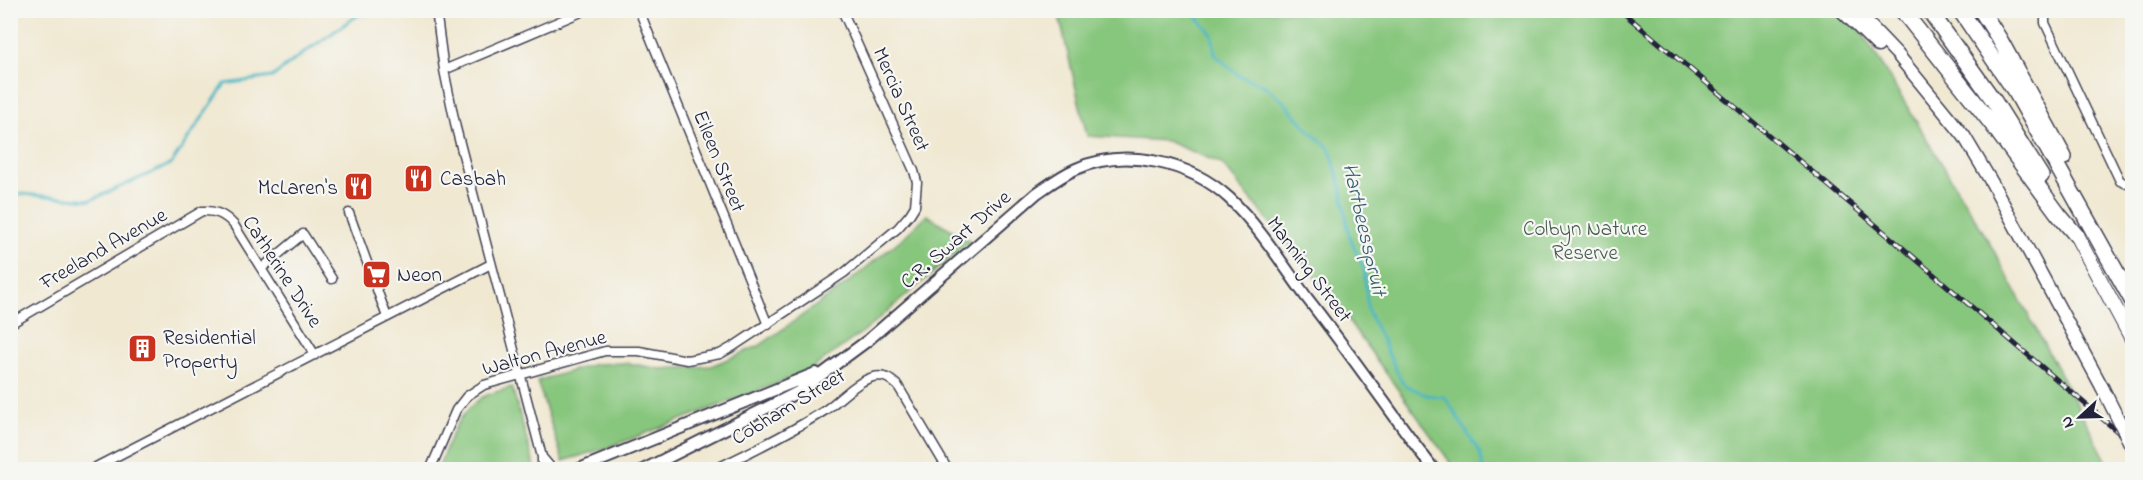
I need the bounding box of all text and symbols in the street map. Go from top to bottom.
street label: Mercia Street [864,43,937,157]
street label: Eileen Street [684,106,752,217]
water label: Hartbeesspruit [1332,160,1394,302]
restaurant icon: Casbah [403,162,435,194]
place label: Casbah [440,165,506,195]
restaurant icon: McLaren's [343,171,375,203]
place label: McLaren's [258,174,338,204]
street label: C.R. Swart Drive [894,183,1019,297]
street label: Freeland Avenue [34,201,174,299]
street label: Catherine Drive [234,210,329,335]
street label: Manning Street [1257,211,1358,331]
park label: Colbyn Nature Reserve [1523,215,1648,269]
supermarket icon: Neon [360,258,392,290]
place label: Neon [397,261,442,291]
street label: Walton Avenue [479,323,611,385]
place label: Residential Property [163,324,256,380]
building icon: Residential Property [126,333,158,365]
street label: Cobham Street [726,362,852,454]
north arrow [2050,387,2110,447]
text: N [2055,412,2081,431]

